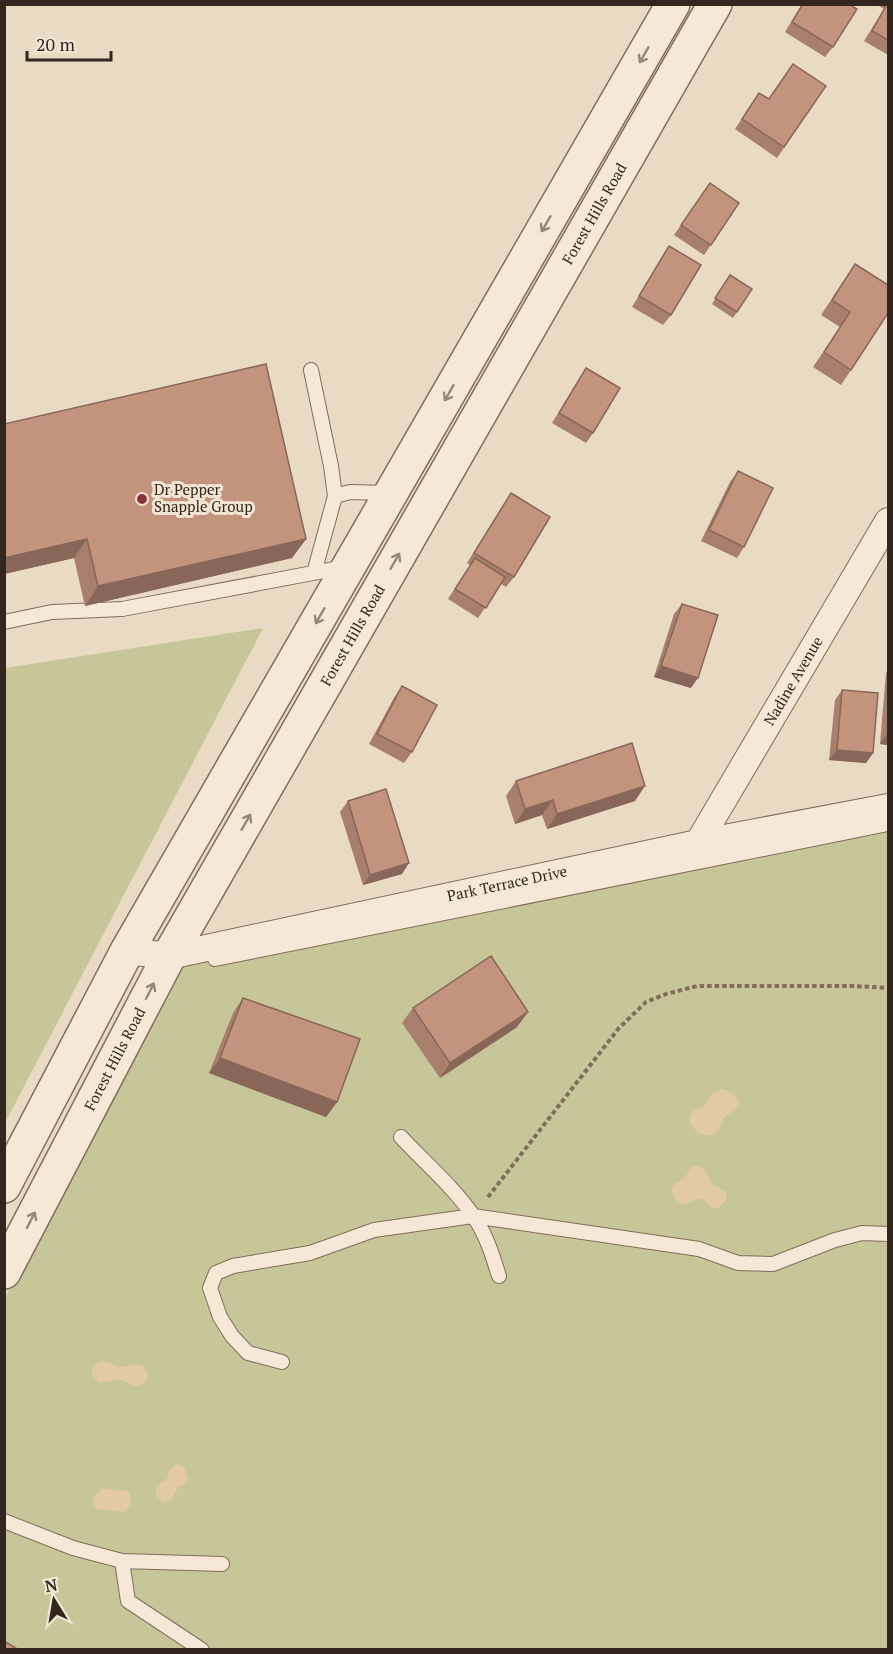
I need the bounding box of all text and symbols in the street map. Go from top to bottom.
scale bar [27,24,111,62]
text: 20 m [36,32,76,56]
one-way arrow [638,46,650,63]
street label: Forest Hills Road [557,159,631,268]
one-way arrow [540,215,552,232]
one-way arrow [443,384,455,401]
place label: Dr Pepper Snapple Group [154,479,253,516]
marker: Dr Pepper Snapple Group [135,492,149,506]
one-way arrow [390,553,402,570]
street label: Forest Hills Road [315,581,389,689]
one-way arrow [314,607,326,624]
street label: Nadine Avenue [759,632,827,729]
one-way arrow [241,813,252,831]
street label: Park Terrace Drive [445,860,569,905]
one-way arrow [145,983,157,1001]
street label: Forest Hills Road [79,1004,149,1114]
one-way arrow [26,1212,38,1230]
north arrow [24,1570,84,1630]
text: N [43,1573,59,1597]

